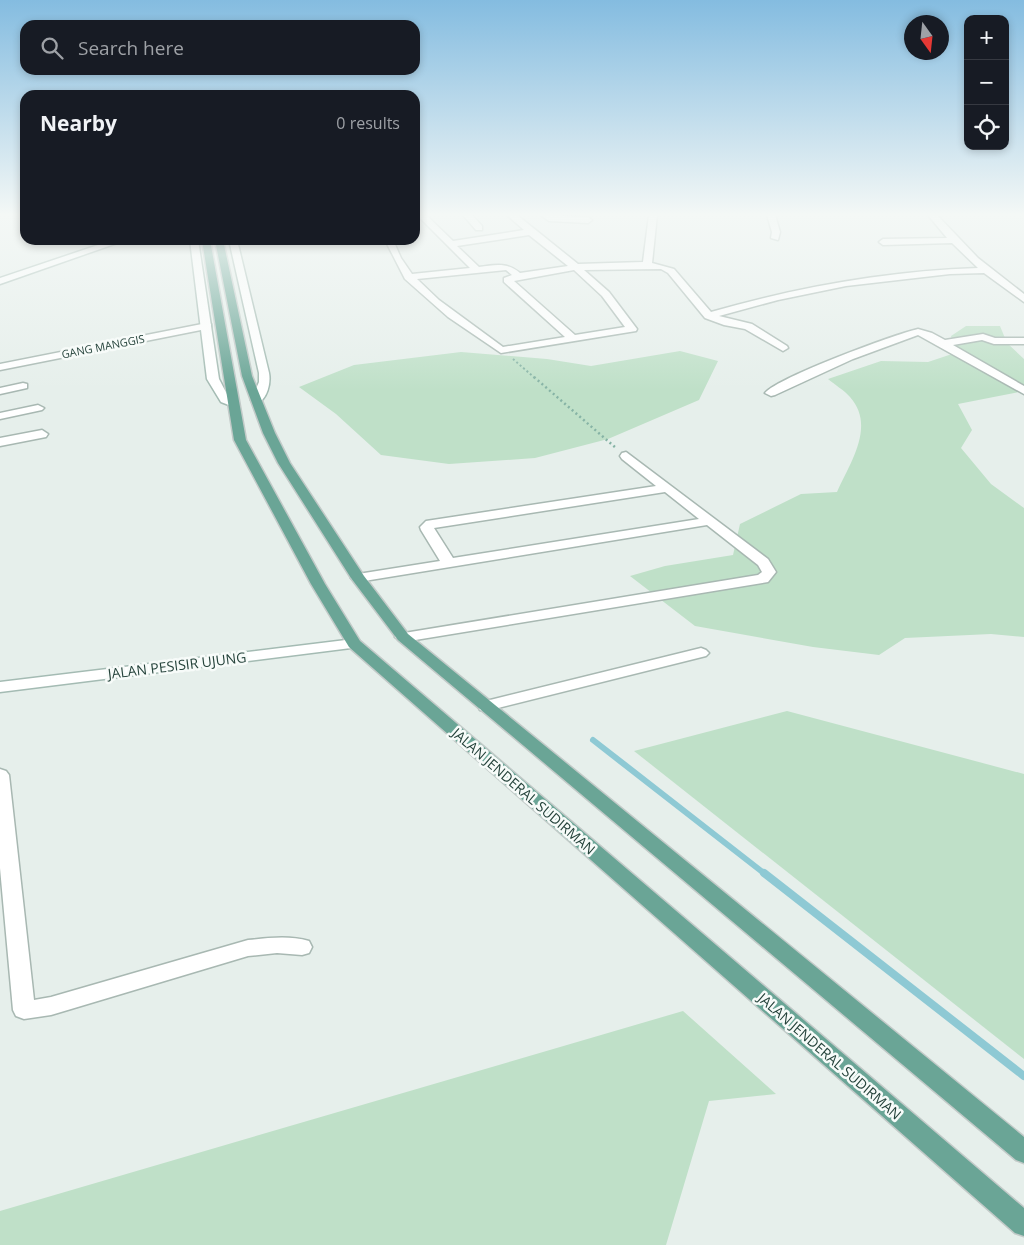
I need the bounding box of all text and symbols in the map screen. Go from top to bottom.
north arrow [904,15,949,60]
map controls [964,15,1009,150]
button: + [964,15,1009,60]
search box [20,20,420,75]
icon: search [38,34,66,62]
text: Search here [78,35,184,61]
button: − [964,60,1009,105]
button: locate [964,105,1009,150]
text: Nearby [40,109,117,137]
text: 0 results [336,112,400,134]
street label: GANG MANGGIS [60,331,146,361]
street label: JALAN PESISIR UJUNG [105,647,247,683]
street label: JALAN JENDERAL SUDIRMAN [447,722,600,859]
street label: JALAN JENDERAL SUDIRMAN [753,987,906,1124]

